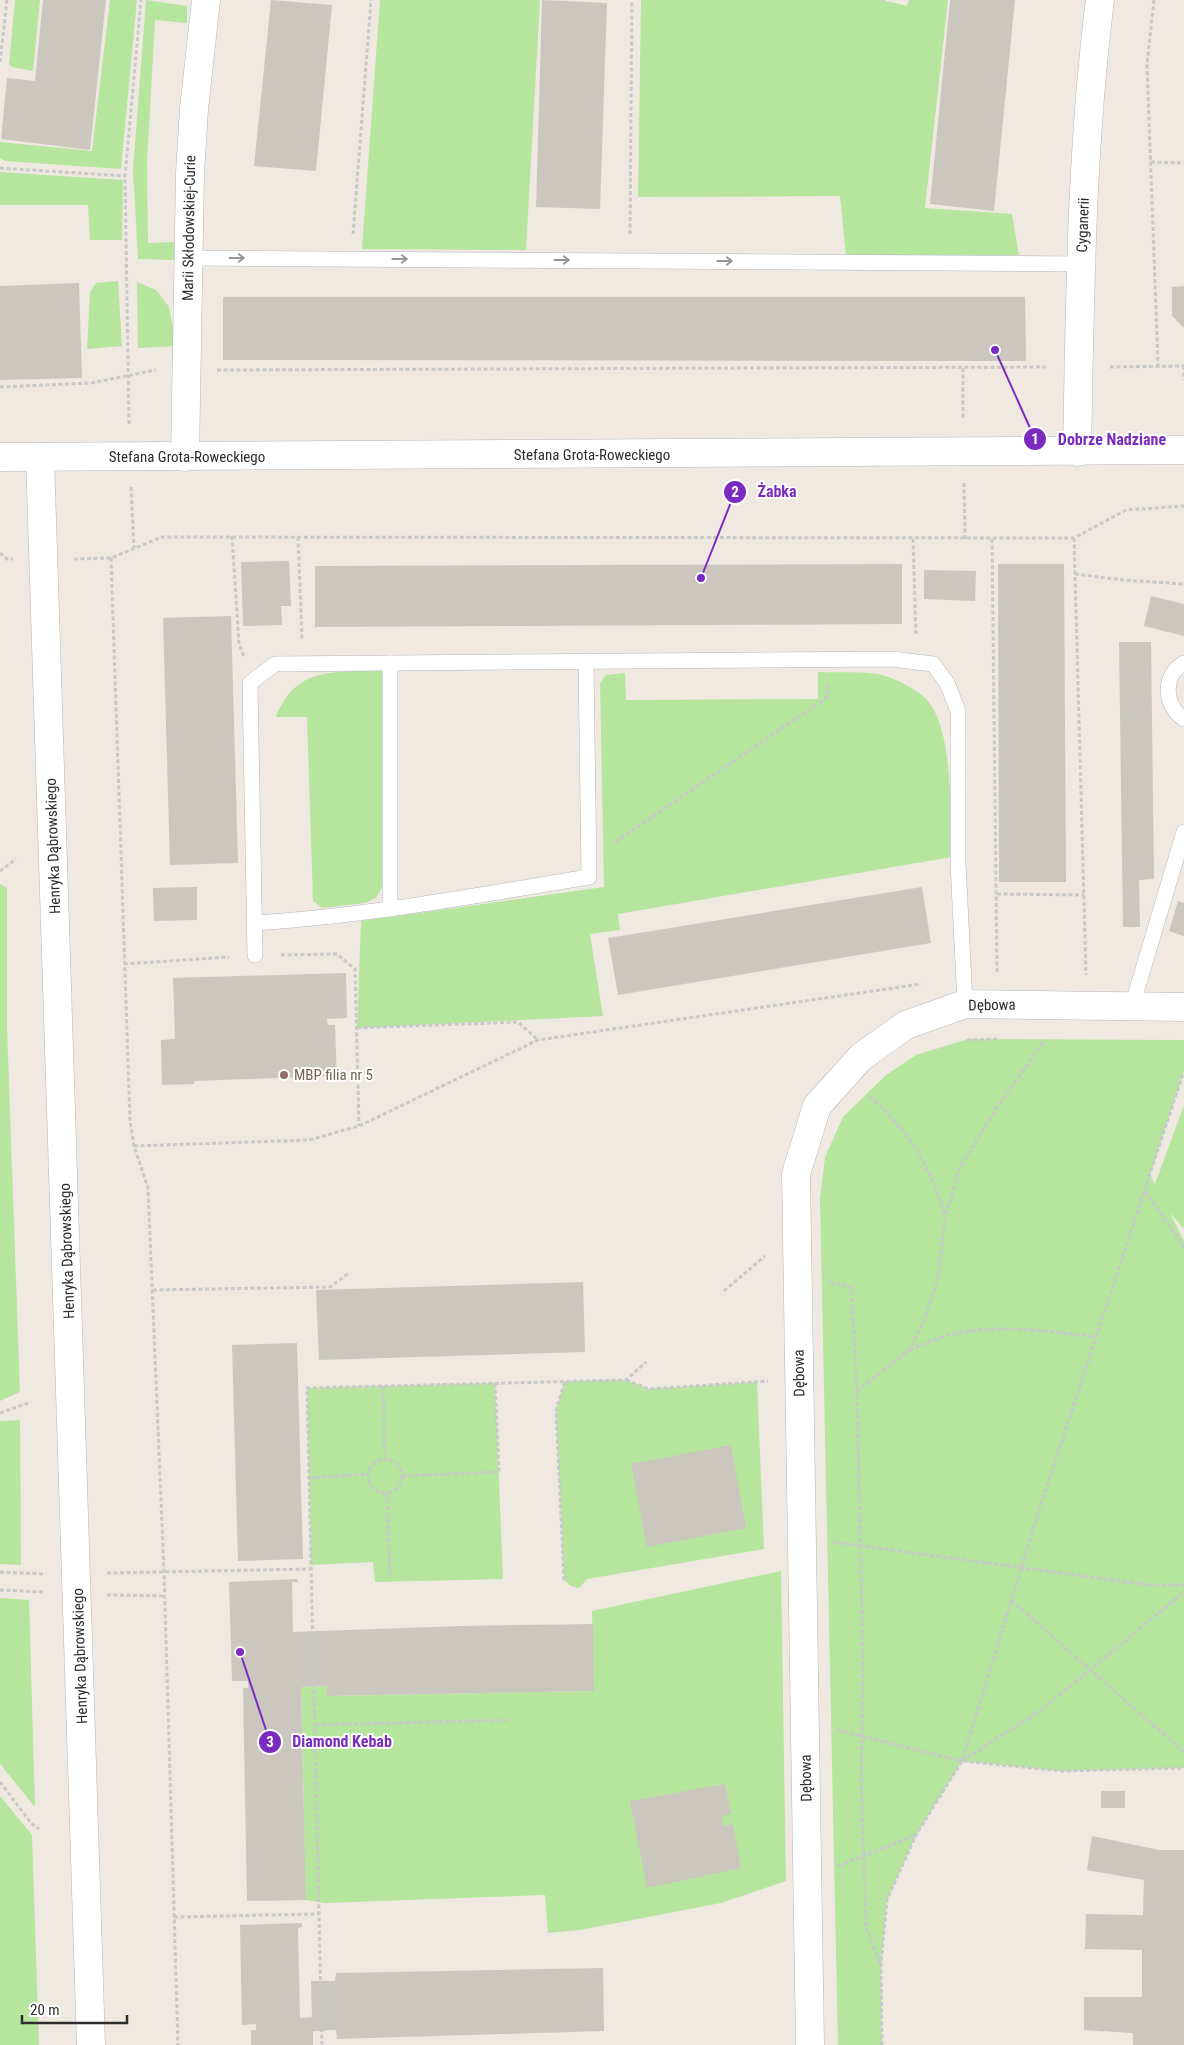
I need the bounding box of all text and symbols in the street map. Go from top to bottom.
street label: Marii Skłodowskiej-Curie [179,155,199,301]
street label: Cyganerii [1073,197,1093,253]
one-way arrow [228,253,245,263]
one-way arrow [391,254,407,264]
one-way arrow [554,255,570,265]
one-way arrow [716,256,732,266]
callout: Dobrze Nadziane [1023,424,1176,455]
text: 1 [1031,430,1039,448]
text: Dobrze Nadziane [1058,430,1166,449]
street label: Stefana Grota-Roweckiego [514,446,670,464]
street label: Stefana Grota-Roweckiego [109,448,265,466]
callout: Żabka [722,476,806,507]
text: Żabka [757,482,797,501]
text: 2 [731,483,739,501]
street label: Henryka Dąbrowskiego [42,778,64,914]
street label: Dębowa [968,996,1016,1014]
place label: MBP filia nr 5 [294,1066,373,1084]
marker: MBP filia nr 5 [278,1069,290,1081]
street label: Henryka Dąbrowskiego [56,1183,78,1319]
street label: Dębowa [790,1349,808,1397]
street label: Henryka Dąbrowskiego [69,1588,91,1724]
callout: Diamond Kebab [257,1726,402,1757]
text: Diamond Kebab [292,1732,392,1751]
text: 3 [266,1733,274,1751]
street label: Dębowa [797,1754,815,1802]
scale bar [22,1992,128,2024]
text: 20 m [30,2001,60,2019]

